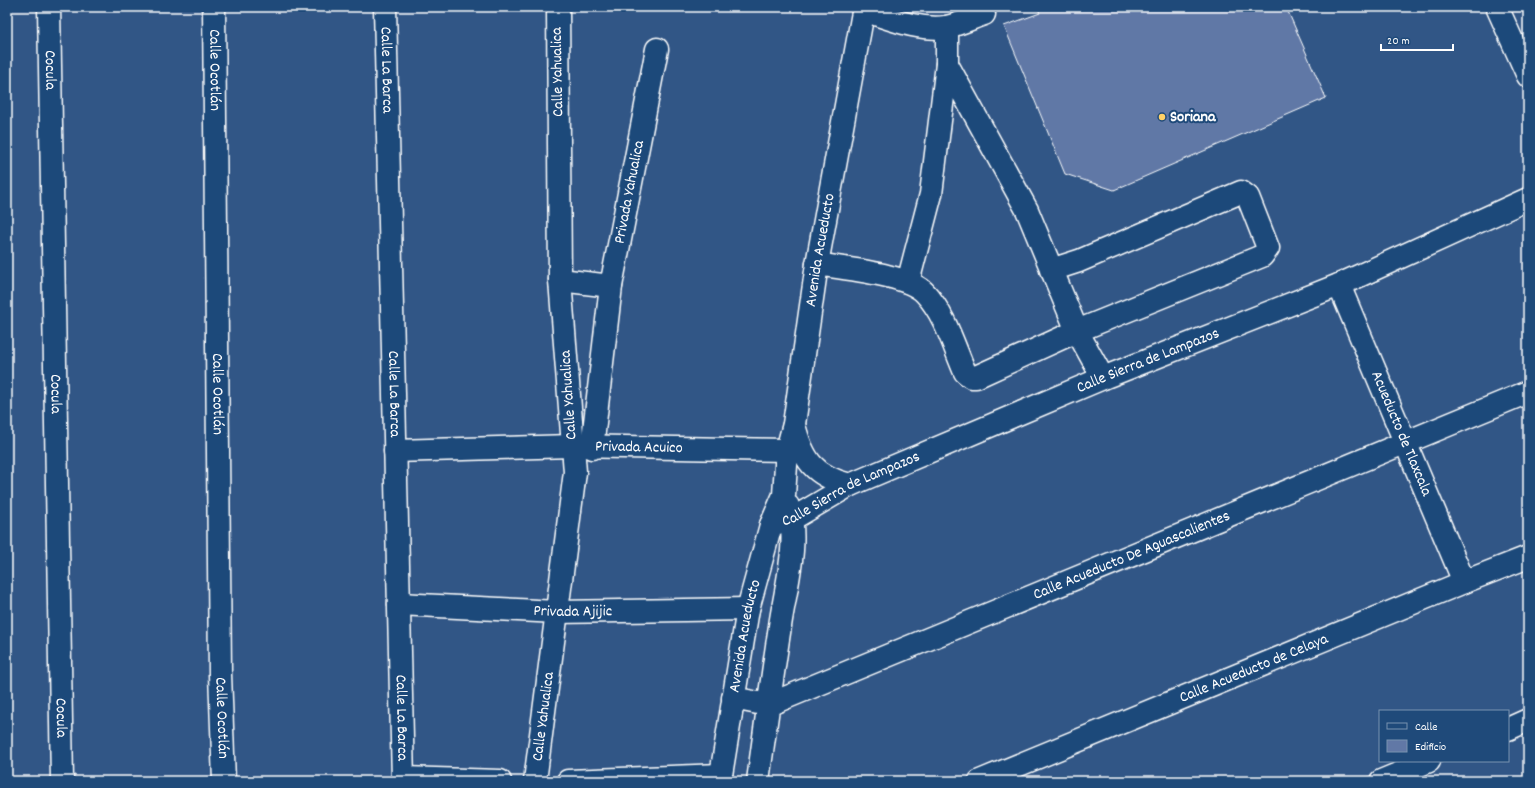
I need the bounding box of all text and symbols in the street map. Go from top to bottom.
street label: Calle La Barca [374,26,399,114]
scale bar [1381,26,1453,52]
street label: Calle Yahualica [546,27,570,117]
street label: Calle Ocotlán [203,29,226,111]
text: 20 m [1387,33,1410,50]
street label: Cocula [38,50,62,91]
place label: Soriana [1170,106,1217,129]
marker: Soriana [1157,112,1167,122]
street label: Privada Yahualica [608,138,651,246]
street label: Avenida Acueducto [799,192,841,308]
street label: Calle Sierra de Lampazos [1073,322,1223,399]
street label: Calle Yahualica [554,349,584,440]
street label: Calle La Barca [381,350,407,438]
street label: Calle Ocotlán [206,353,229,435]
street label: Acueducto de Tlaxcala [1365,367,1438,500]
street label: Cocula [44,374,67,414]
street label: Privada Acuico [595,435,683,460]
street label: Calle Sierra de Lampazos [779,445,924,533]
street label: Calle Acueducto De Aguascalientes [1030,504,1234,606]
street label: Avenida Acueducto [723,577,767,694]
street label: Privada Ajijic [533,599,612,624]
street label: Calle Acueducto de Celaya [1176,627,1332,709]
street label: Calle Yahualica [526,670,561,762]
street label: Calle La Barca [389,674,414,762]
street label: Calle Ocotlán [209,677,235,759]
street label: Cocula [49,698,73,738]
legend [1379,710,1509,762]
text: Calle [1415,719,1438,736]
text: Edificio [1415,739,1446,756]

